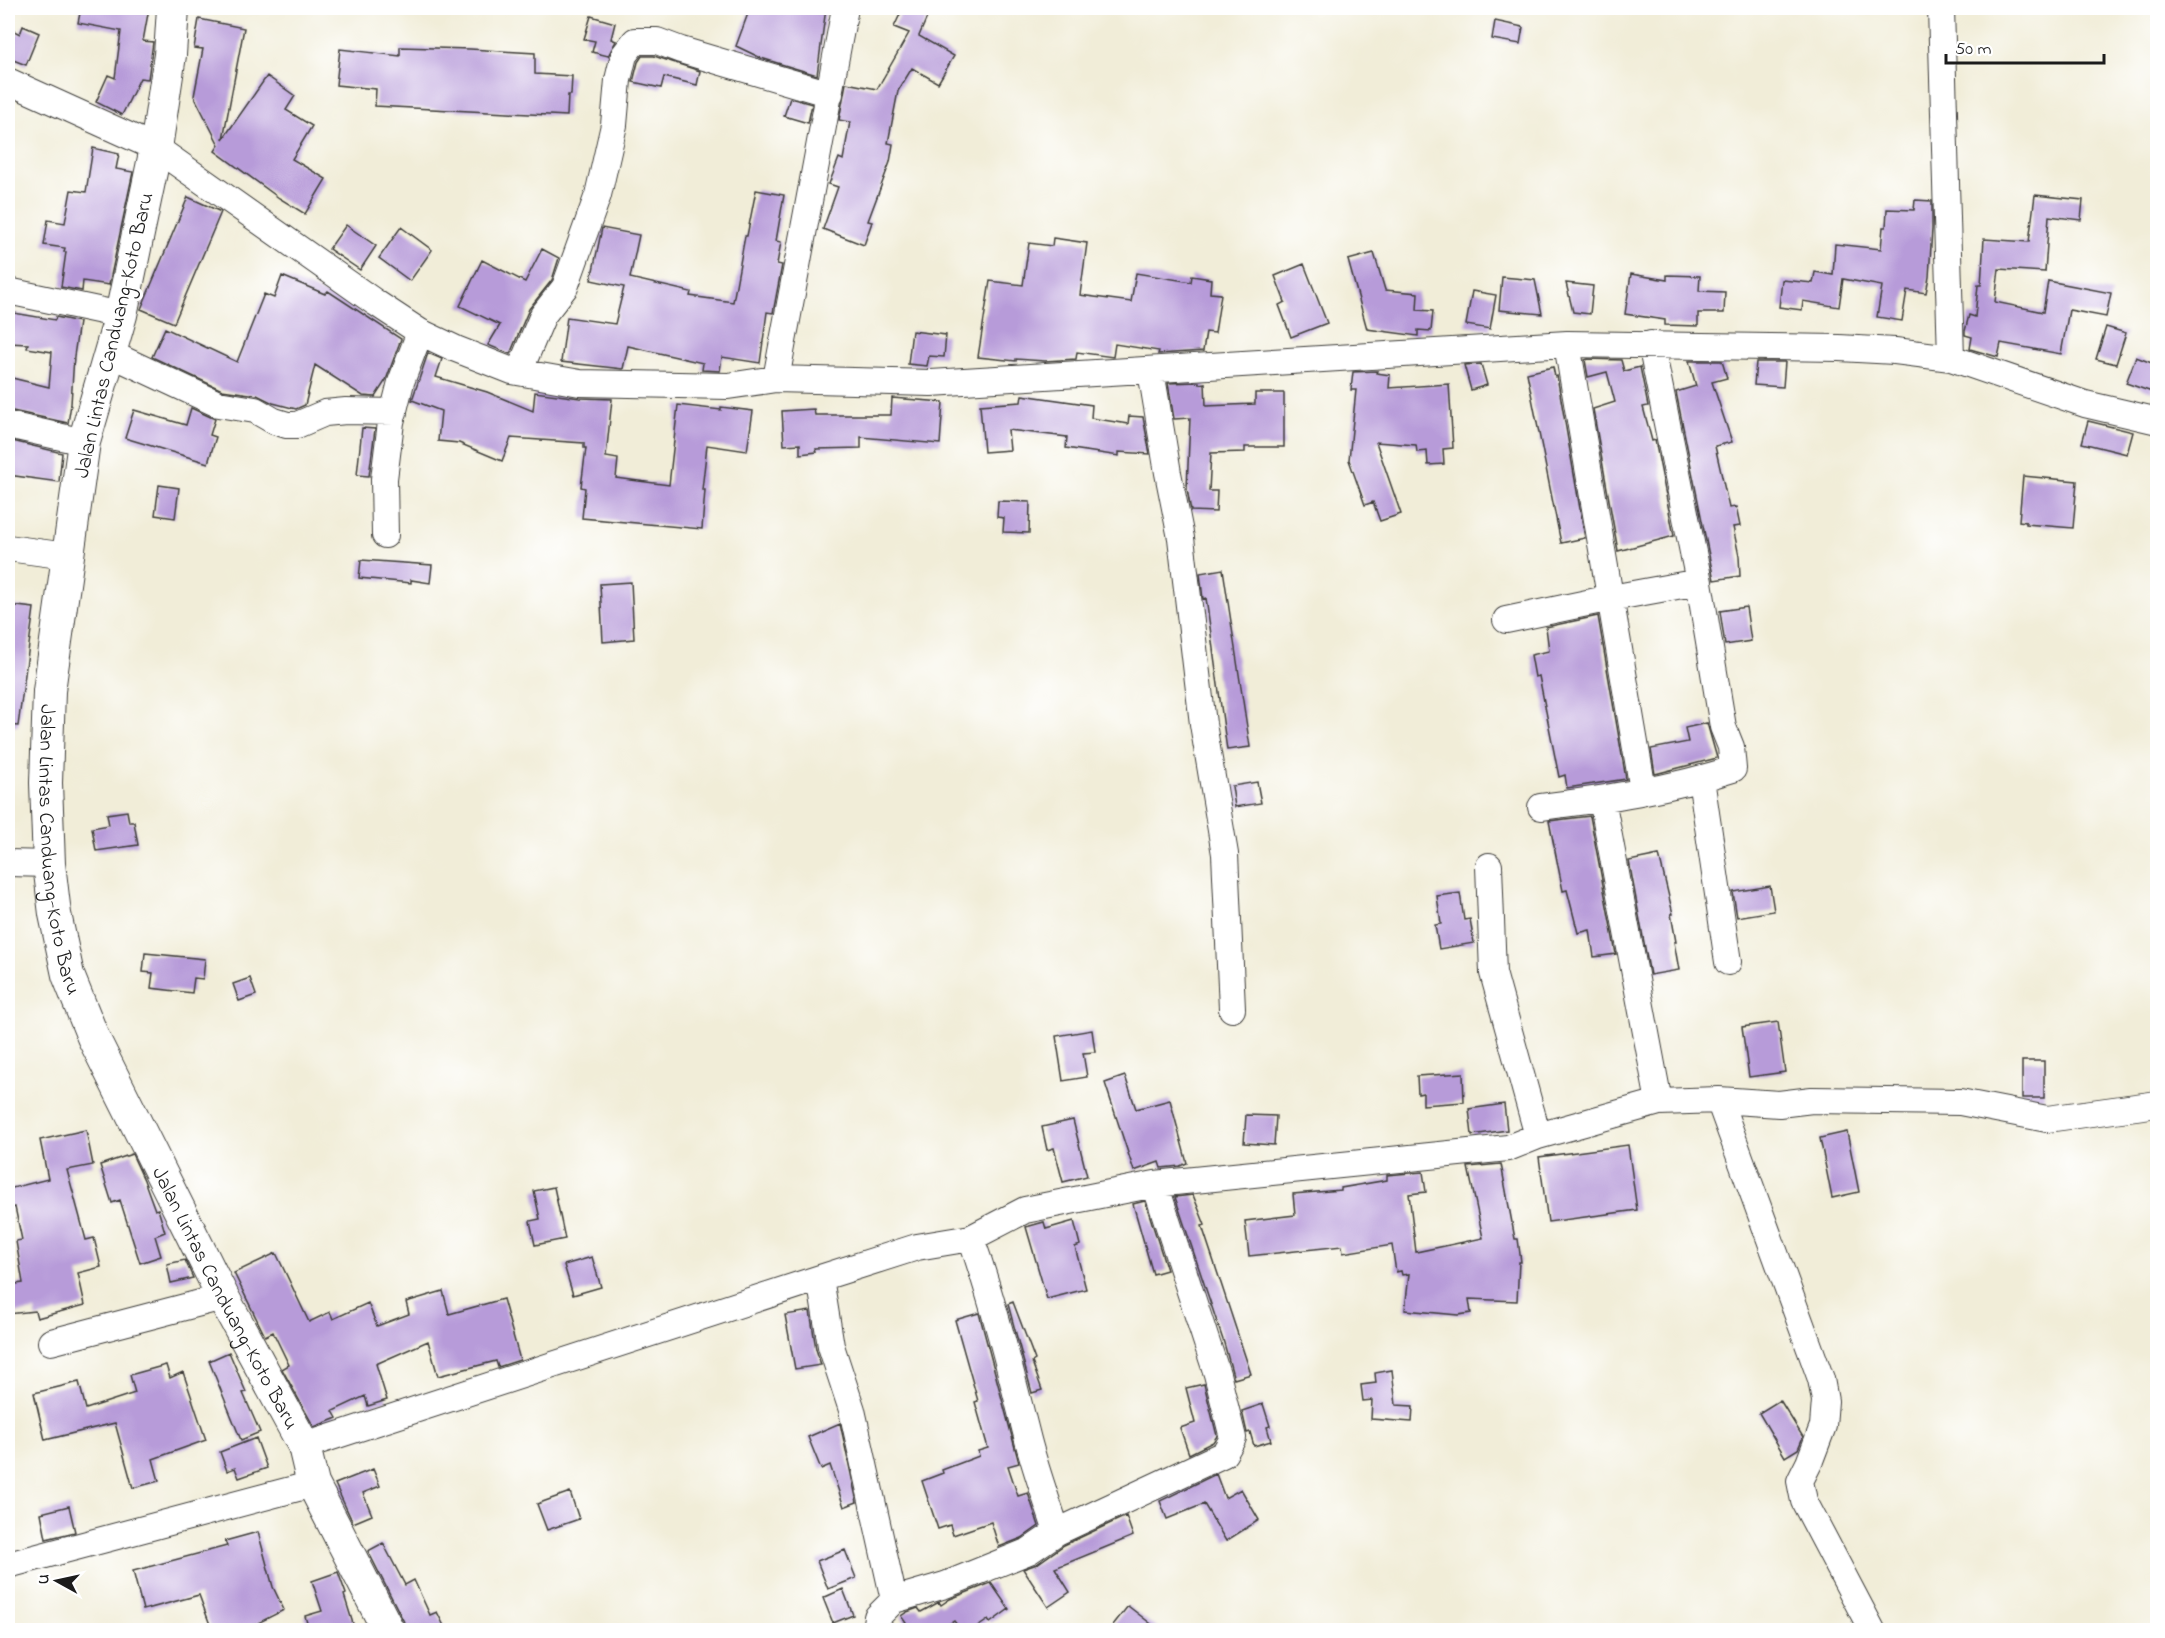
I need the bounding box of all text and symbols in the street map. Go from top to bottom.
scale bar [1946,27,2104,65]
text: 50 m [1955,37,1992,63]
street label: Jalan Lintas Canduang-Koto Baru [67,190,164,482]
street label: Jalan Lintas Canduang-Koto Baru [29,704,88,1000]
street label: Jalan Lintas Canduang-Koto Baru [143,1162,305,1436]
north arrow [27,1551,87,1611]
text: U [32,1573,57,1586]

